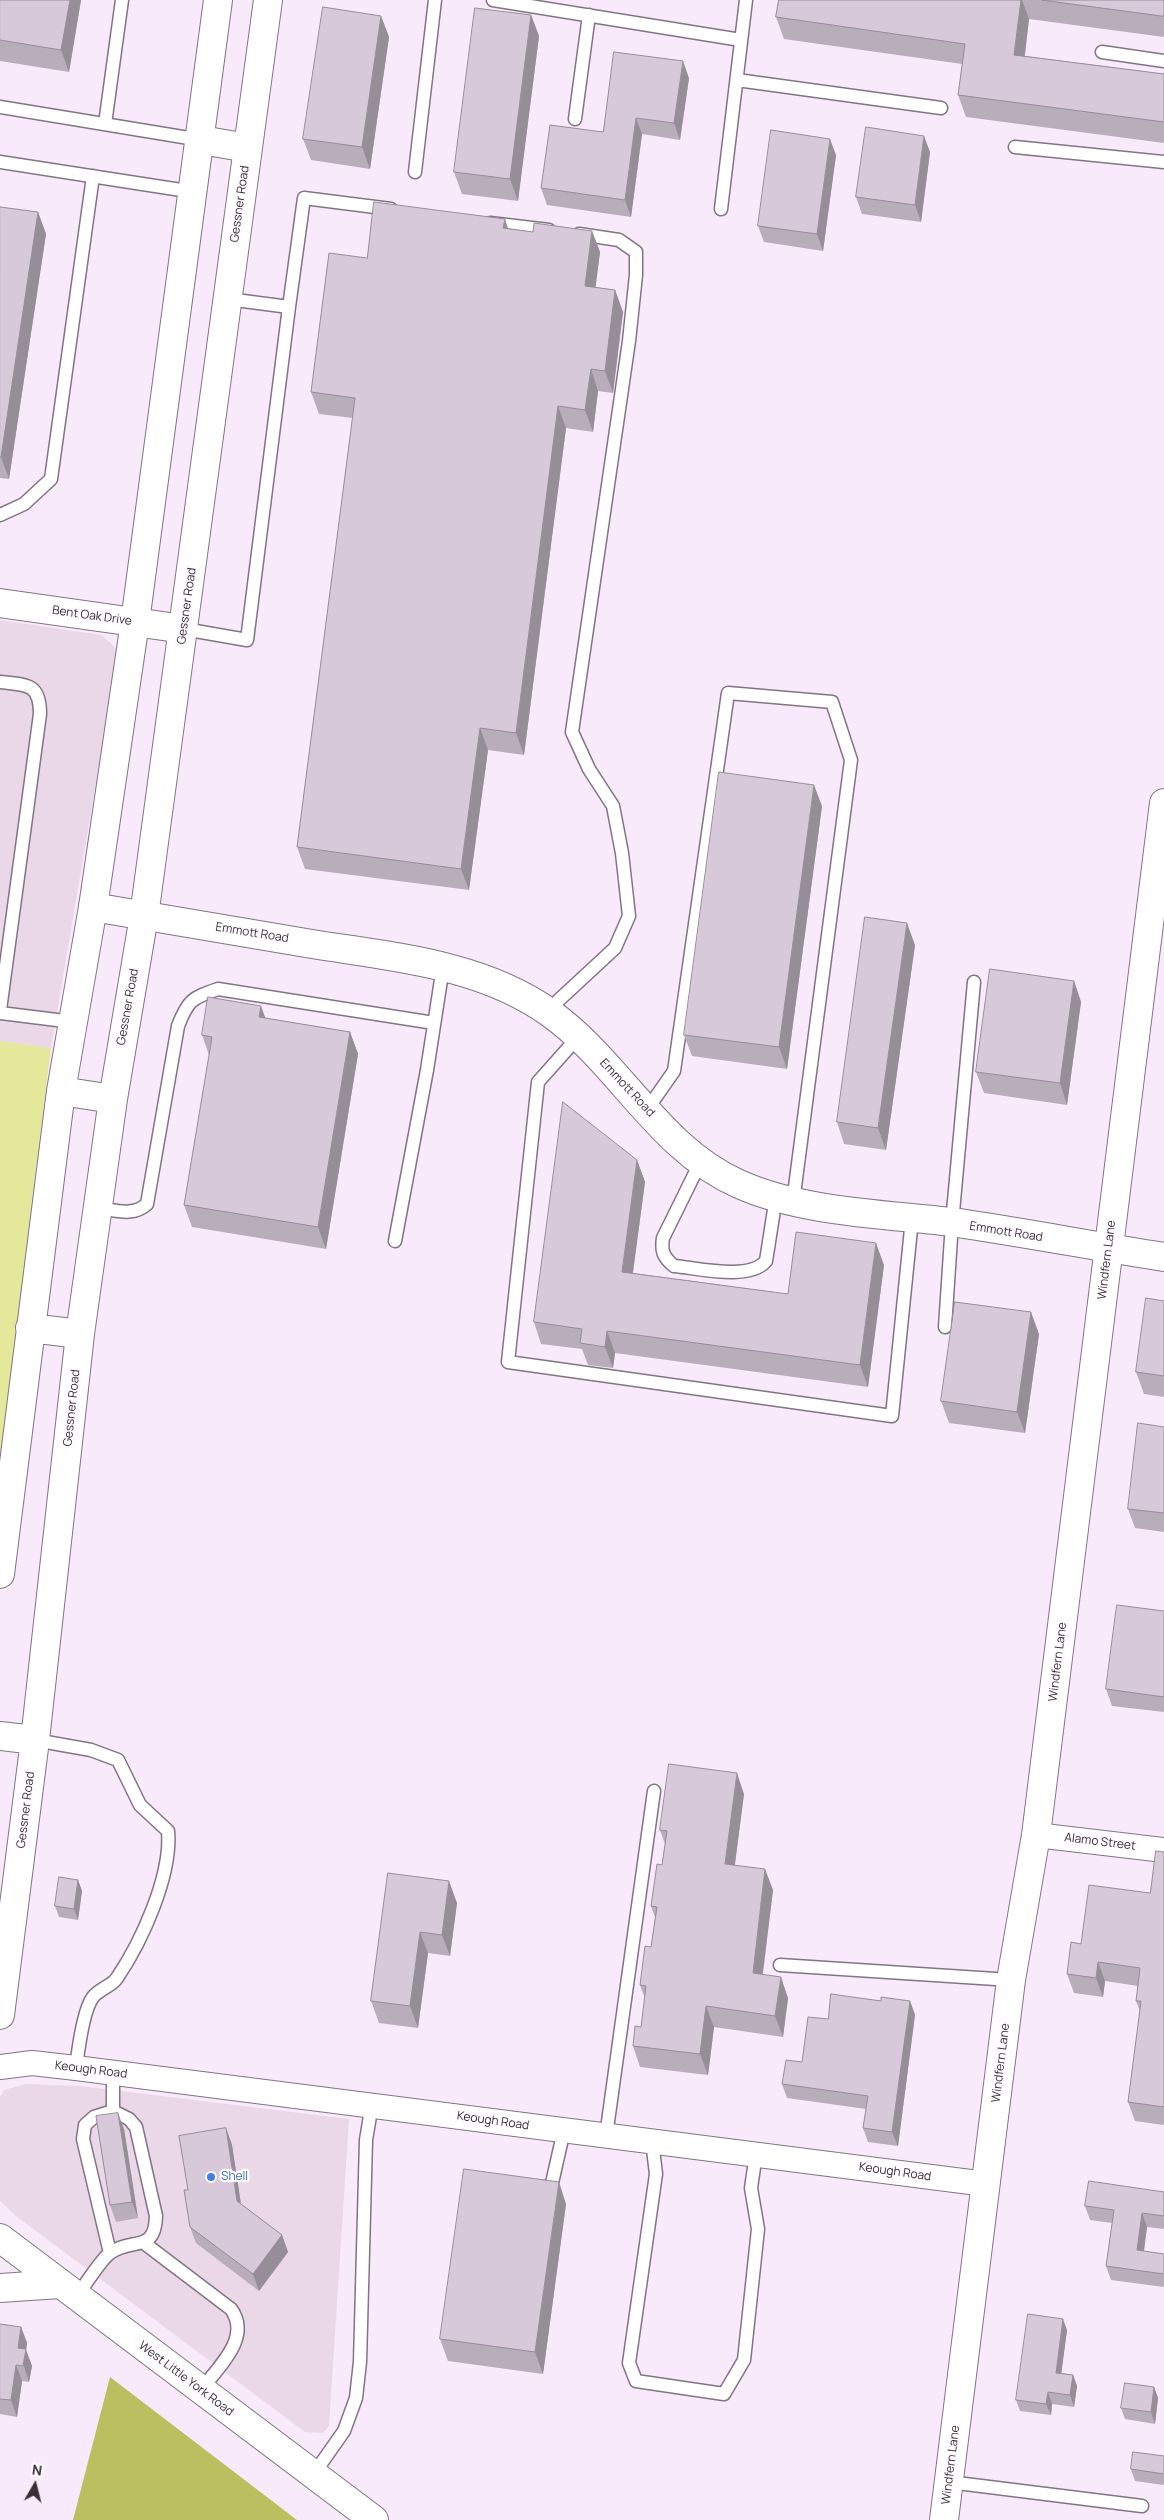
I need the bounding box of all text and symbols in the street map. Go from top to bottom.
street label: Gessner Road [227,165,253,243]
street label: Gessner Road [174,567,200,645]
street label: Bent Oak Drive [51,603,133,629]
street label: Emmott Road [214,920,290,946]
street label: Gessner Road [114,968,142,1046]
street label: Emmott Road [597,1056,657,1120]
street label: Emmott Road [968,1219,1044,1245]
street label: Windfern Lane [1095,1220,1119,1300]
street label: Gessner Road [61,1369,83,1447]
street label: Windfern Lane [1046,1622,1070,1702]
street label: Gessner Road [14,1771,38,1849]
street label: Alamo Street [1063,1830,1137,1854]
street label: Windfern Lane [989,2023,1013,2103]
street label: Keough Road [54,2058,128,2082]
street label: Keough Road [456,2109,530,2133]
street label: Keough Road [858,2160,932,2184]
place label: Shell [221,2170,248,2184]
marker: Shell [205,2171,217,2183]
street label: West Little York Road [136,2339,236,2419]
street label: Windfern Lane [939,2425,963,2505]
north arrow [10,2460,60,2510]
text: N [31,2460,43,2480]

